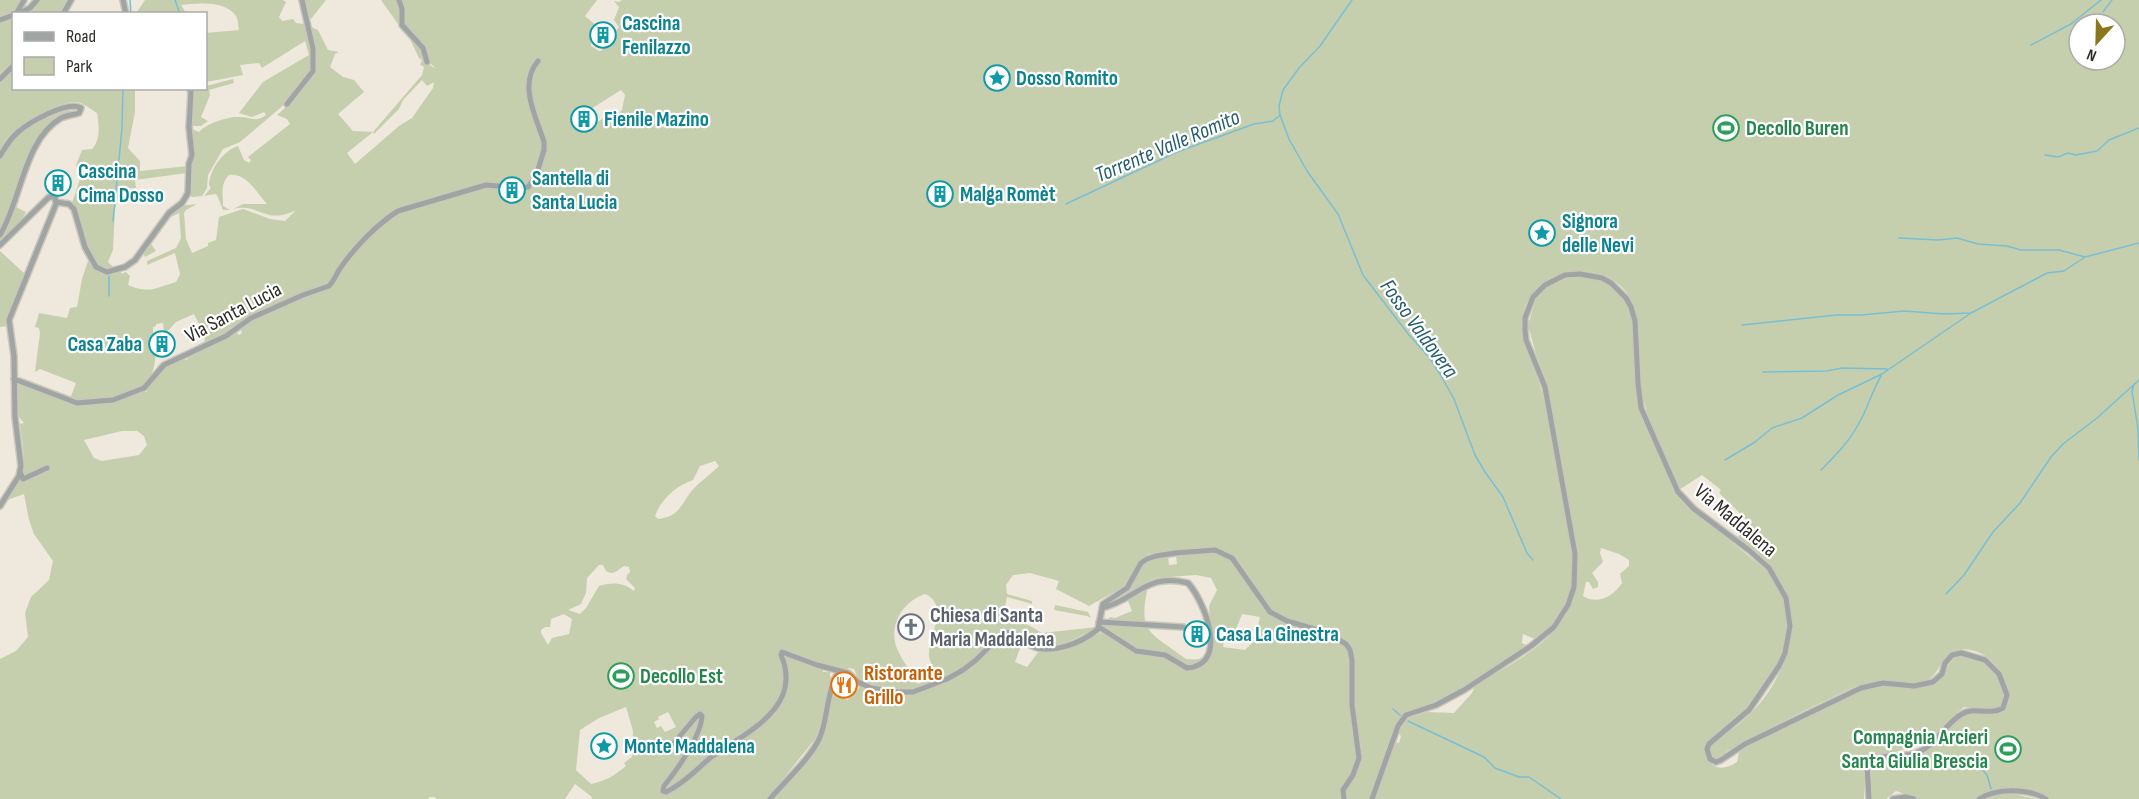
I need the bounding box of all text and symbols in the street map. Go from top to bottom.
place label: Cascina Fenilazzo [622,11,691,60]
legend [12,12,207,90]
north arrow [2067,12,2127,72]
building icon: Cascina Fenilazzo [588,20,618,50]
text: Road [66,26,96,47]
text: N [2084,44,2099,65]
text: Park [66,56,92,77]
place icon: Dosso Romito [982,63,1012,93]
place label: Dosso Romito [1016,66,1118,91]
building icon: Fienile Mazino [569,104,599,134]
water label: Torrente Valle Romito [1091,104,1244,189]
place label: Fienile Mazino [604,107,709,132]
sports icon: Decollo Buren [1711,113,1741,143]
place label: Decollo Buren [1746,116,1849,141]
place label: Cascina Cima Dosso [78,159,164,208]
place label: Santella di Santa Lucia [532,166,617,215]
building icon: Cascina Cima Dosso [43,168,73,198]
building icon: Santella di Santa Lucia [497,175,527,205]
building icon: Malga Romèt [925,179,955,209]
place label: Malga Romèt [960,182,1056,207]
place label: Signora delle Nevi [1562,209,1634,258]
place icon: Signora delle Nevi [1527,218,1557,248]
water label: Fosso Valdovera [1374,274,1464,384]
street label: Via Santa Lucia [181,277,286,348]
building icon: Casa Zaba [147,329,177,359]
place label: Casa Zaba [67,332,142,357]
street label: Via Maddalena [1689,479,1782,562]
place label: Chiesa di Santa Maria Maddalena [930,603,1054,652]
church icon: Chiesa di Santa Maria Maddalena [896,612,926,642]
building icon: Casa La Ginestra [1182,619,1212,649]
place label: Casa La Ginestra [1216,622,1339,647]
sports icon: Decollo Est [606,661,636,691]
place label: Ristorante Grillo [864,661,943,710]
place label: Decollo Est [640,664,723,689]
restaurant icon: Ristorante Grillo [829,670,859,700]
place label: Compagnia Arcieri Santa Giulia Brescia [1842,725,1988,774]
place icon: Monte Maddalena [589,731,619,761]
place label: Monte Maddalena [624,734,755,759]
sports icon: Compagnia Arcieri Santa Giulia Brescia [1993,734,2023,764]

